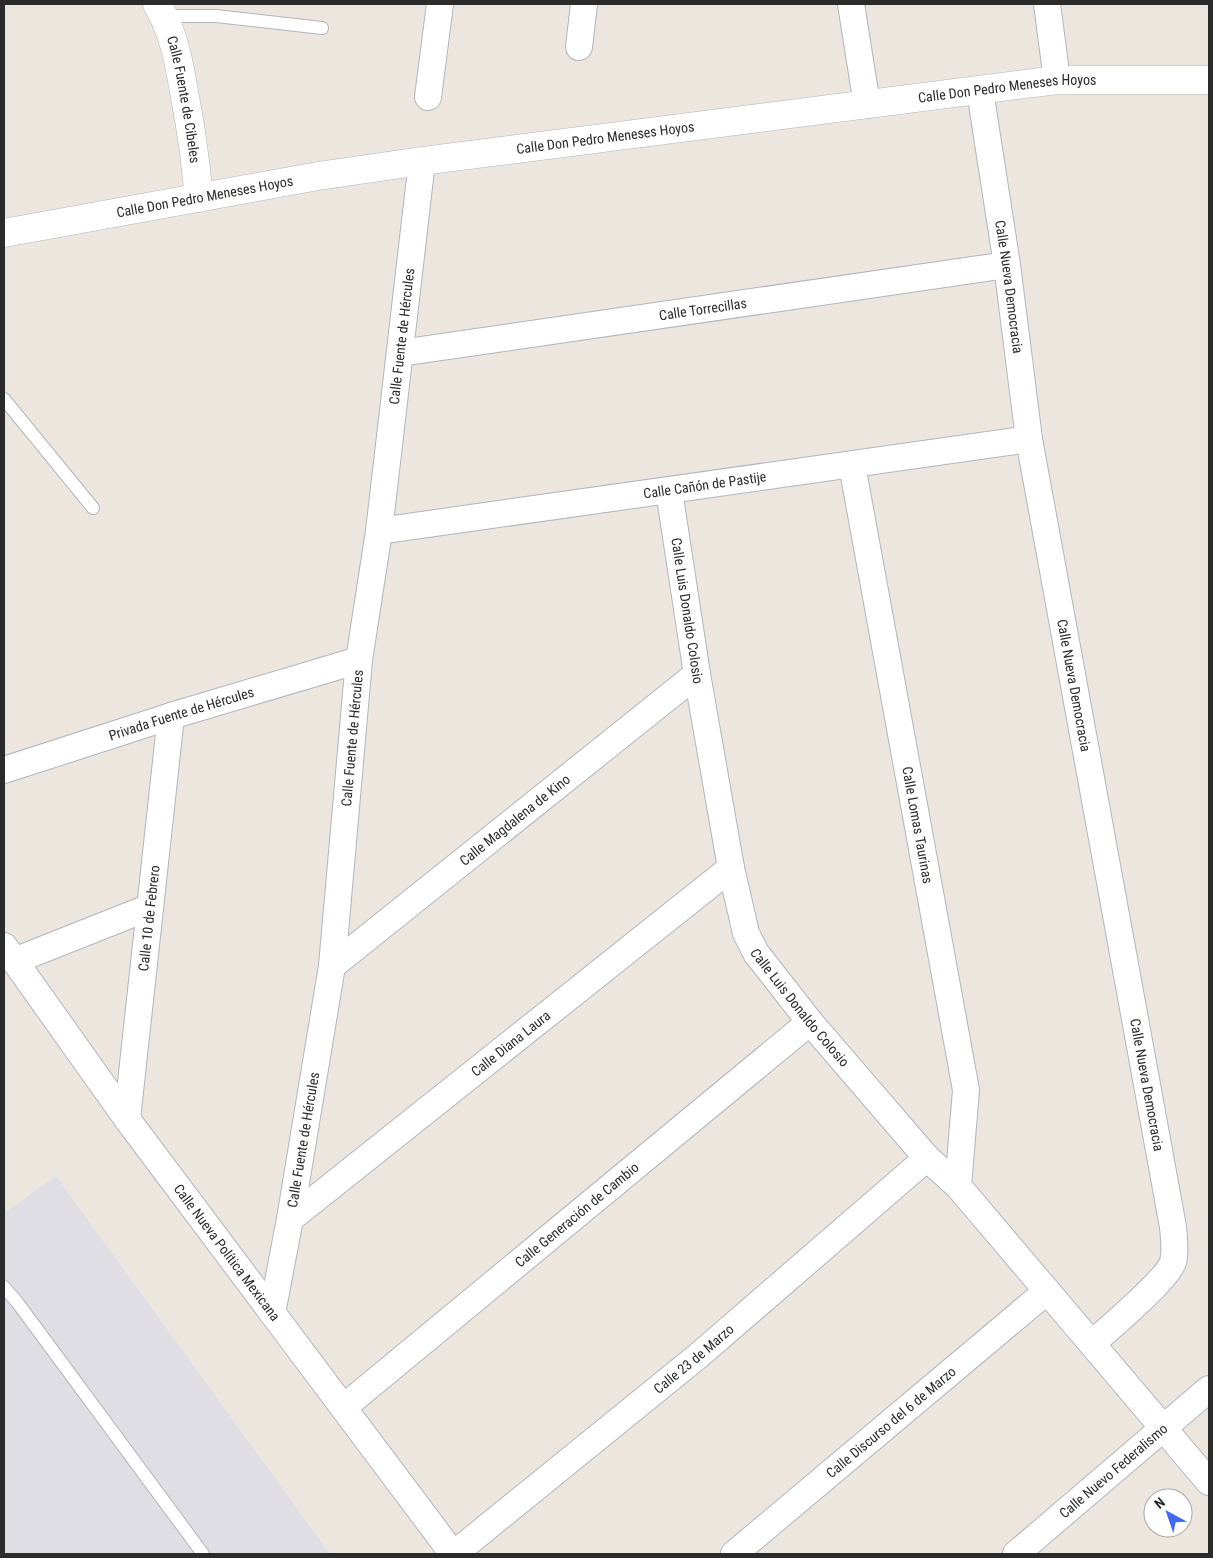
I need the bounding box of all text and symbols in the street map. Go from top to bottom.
street label: Calle Fuente de Cibeles [164,34,203,164]
street label: Calle Don Pedro Meneses Hoyos [917,72,1096,106]
street label: Calle Don Pedro Meneses Hoyos [515,118,695,157]
street label: Calle Don Pedro Meneses Hoyos [115,173,294,220]
street label: Calle Nueva Democracia [992,219,1026,354]
street label: Calle Fuente de Hércules [386,267,417,405]
street label: Calle Torrecillas [658,295,748,323]
street label: Calle Cañón de Pastije [642,468,768,501]
street label: Calle Luis Donaldo Colosio [668,536,707,685]
street label: Calle Nueva Democracia [1054,618,1094,753]
street label: Calle Fuente de Hércules [338,669,366,807]
street label: Privada Fuente de Hércules [107,684,256,744]
street label: Calle Lomas Taurinas [899,765,936,885]
street label: Calle Magdalena de Kino [456,771,573,869]
street label: Calle 10 de Febrero [135,864,163,972]
street label: Calle Luis Donaldo Colosio [747,946,853,1070]
street label: Calle Diana Laura [468,1007,553,1080]
street label: Calle Nueva Democracia [1127,1017,1167,1152]
street label: Calle Fuente de Hércules [284,1071,322,1209]
street label: Calle Generación de Cambio [512,1159,642,1270]
street label: Calle Nueva Política Mexicana [171,1181,283,1324]
street label: Calle 23 de Marzo [650,1321,737,1397]
street label: Calle Discurso del 6 de Marzo [823,1363,959,1481]
street label: Calle Nuevo Federalismo [1055,1422,1171,1522]
north arrow [1143,1488,1193,1538]

